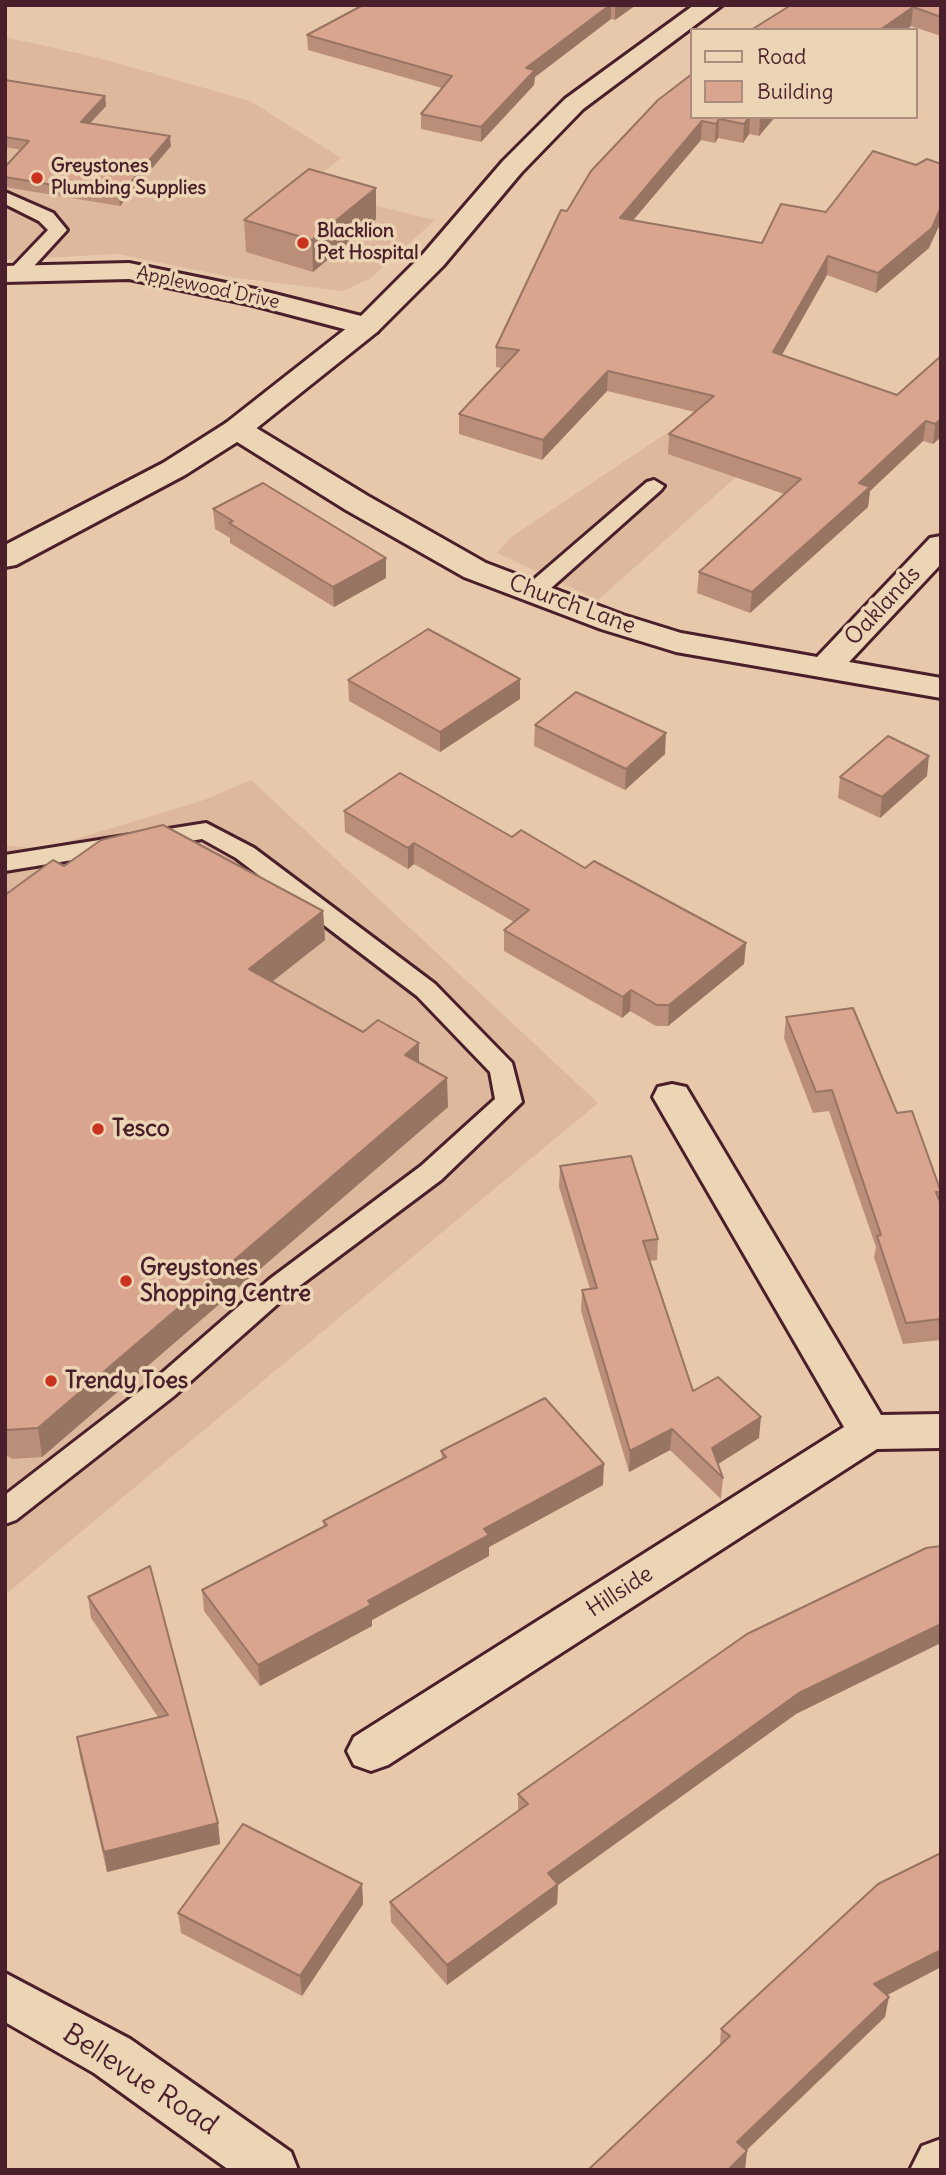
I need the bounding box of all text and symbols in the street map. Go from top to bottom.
legend [690,28,918,119]
text: Road [757,43,806,70]
text: Building [757,78,833,105]
place label: Greystones Plumbing Supplies [51,156,206,200]
marker: Greystones Plumbing Supplies [29,170,45,186]
place label: Blacklion Pet Hospital [317,221,418,265]
marker: Blacklion Pet Hospital [295,235,311,251]
street label: Applewood Drive [135,262,281,314]
street label: Oaklands [839,561,927,651]
street label: Church Lane [505,569,639,641]
place label: Tesco [112,1115,170,1143]
marker: Tesco [90,1121,106,1137]
place label: Greystones Shopping Centre [140,1254,311,1308]
marker: Greystones Shopping Centre [118,1273,134,1289]
place label: Trendy Toes [65,1367,188,1395]
marker: Trendy Toes [43,1373,59,1389]
street label: Hillside [582,1560,658,1624]
street label: Bellevue Road [56,2017,224,2143]

